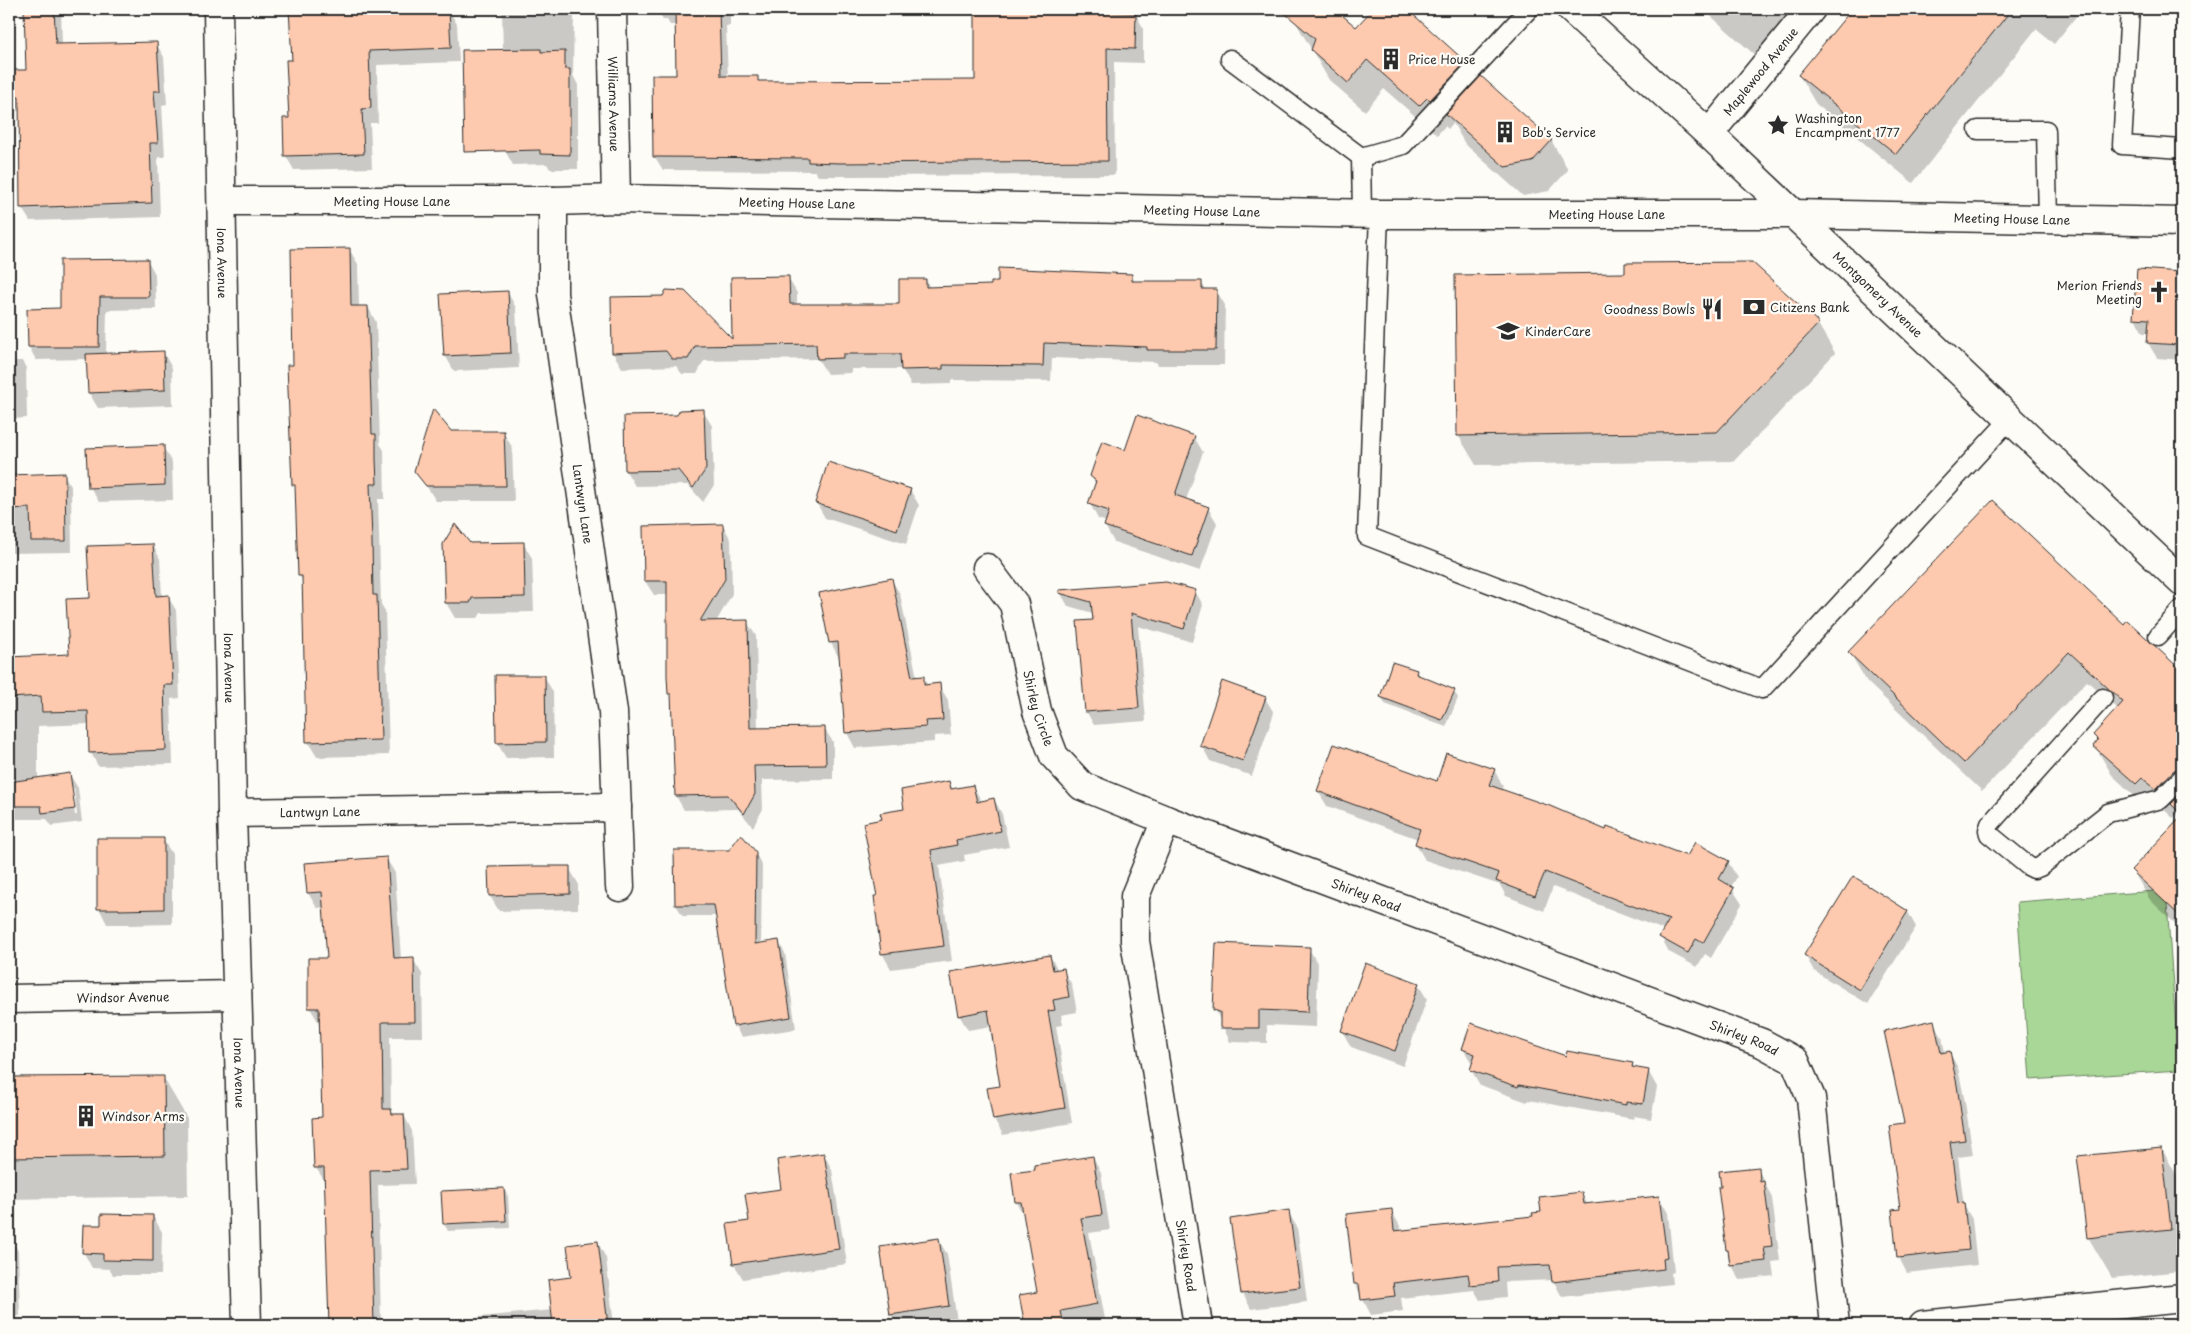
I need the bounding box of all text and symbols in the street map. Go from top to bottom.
street label: Maplewood Avenue [1719,23,1802,119]
building icon: Price House [1378,46,1404,72]
place label: Price House [1408,50,1476,68]
street label: Williams Avenue [604,56,624,152]
place label: Washington Encampment 1777 [1795,109,1900,141]
place icon: Washington Encampment 1777 [1765,112,1791,138]
building icon: Bob's Service [1492,119,1518,145]
place label: Bob's Service [1522,123,1596,141]
street label: Meeting House Lane [334,192,451,210]
street label: Meeting House Lane [738,192,856,213]
street label: Meeting House Lane [1143,200,1261,221]
street label: Meeting House Lane [1548,205,1666,223]
street label: Meeting House Lane [1953,208,2071,229]
street label: Iona Avenue [213,227,232,298]
street label: Montgomery Avenue [1829,247,1927,341]
place label: Merion Friends Meeting [2057,276,2143,308]
church icon: Merion Friends Meeting [2146,279,2172,305]
bank icon: Citizens Bank [1741,294,1767,320]
restaurant icon: Goodness Bowls [1699,296,1725,322]
place label: Citizens Bank [1770,298,1850,316]
place label: Goodness Bowls [1604,300,1696,318]
school or university icon: KinderCare [1495,318,1521,344]
place label: KinderCare [1525,322,1591,340]
street label: Lantwyn Lane [568,463,598,545]
street label: Iona Avenue [220,632,239,703]
street label: Shirley Circle [1019,668,1059,749]
street label: Lantwyn Lane [280,802,361,821]
street label: Shirley Road [1329,874,1404,916]
street label: Windsor Avenue [76,987,170,1007]
street label: Shirley Road [1707,1015,1782,1060]
street label: Iona Avenue [230,1037,250,1108]
building icon: Windsor Arms [73,1103,99,1129]
place label: Windsor Arms [102,1107,185,1125]
street label: Shirley Road [1172,1218,1201,1293]

